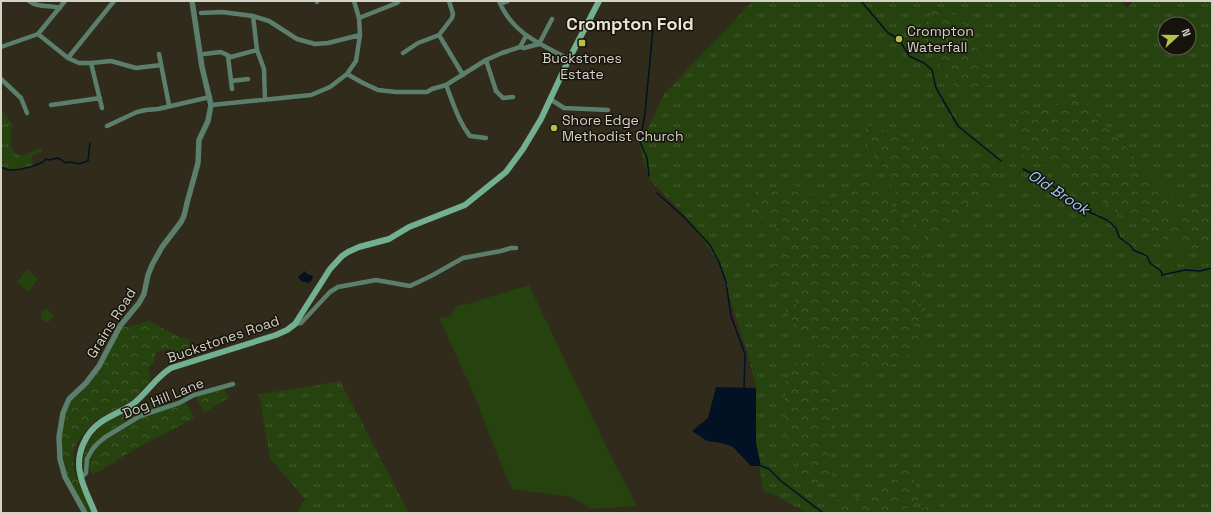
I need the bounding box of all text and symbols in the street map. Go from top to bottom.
district label: Crompton Fold [566,12,694,35]
north arrow [1157,16,1197,56]
place label: Crompton Waterfall [907,22,974,56]
text: N [1178,26,1194,38]
marker: Crompton Waterfall [894,34,904,44]
marker: Buckstones Estate [577,38,587,48]
place label: Buckstones Estate [542,49,622,83]
place label: Shore Edge Methodist Church [562,111,684,145]
marker: Shore Edge Methodist Church [549,123,559,133]
water label: Old Brook [1025,165,1095,220]
street label: Grains Road [82,284,140,362]
street label: Buckstones Road [164,311,282,367]
street label: Dog Hill Lane [120,374,206,422]

